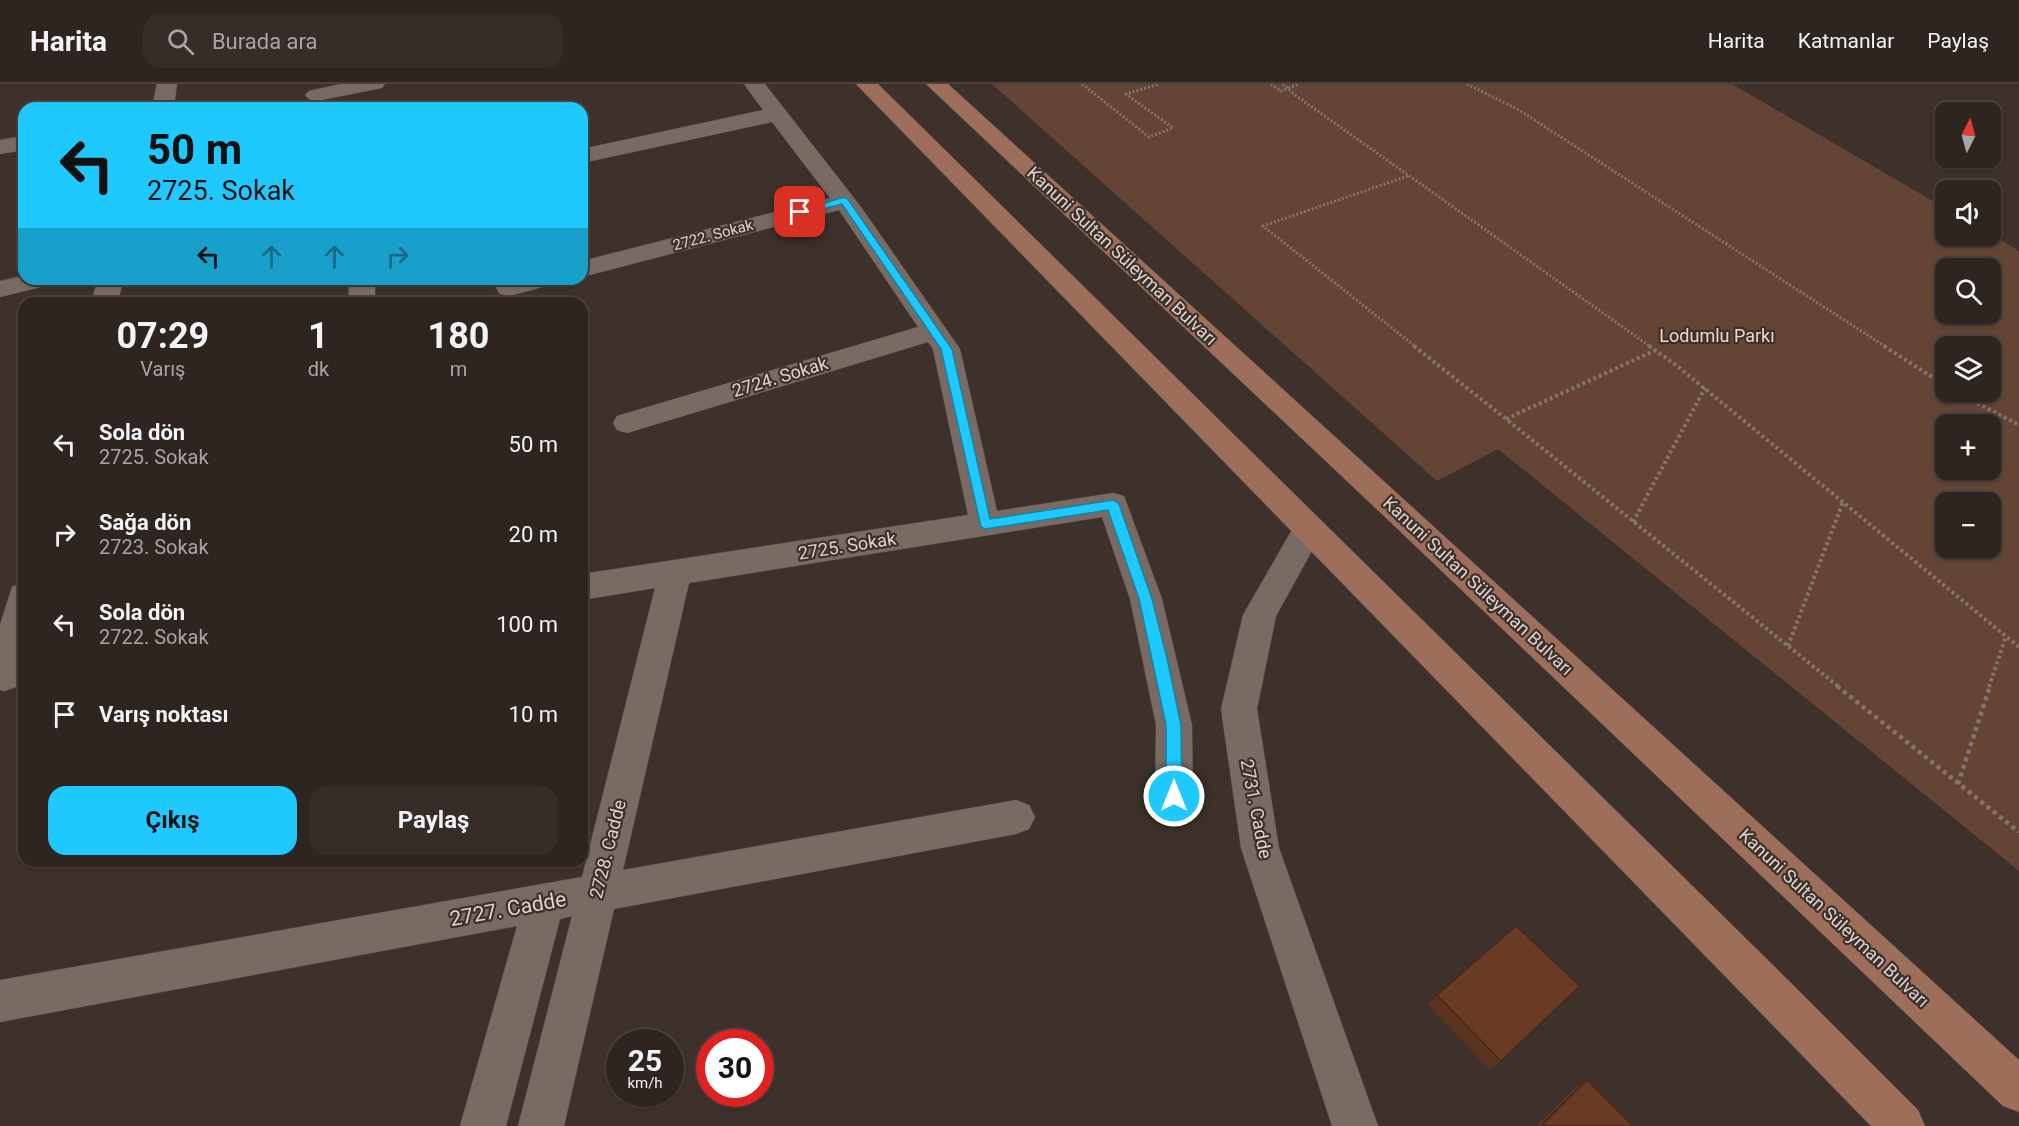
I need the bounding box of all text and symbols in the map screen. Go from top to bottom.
search box [143,14,563,68]
text: Harita [30,25,107,58]
icon: search [164,25,197,58]
text: Burada ara [212,29,318,54]
text: Harita [1708,29,1765,53]
text: Katmanlar [1798,29,1894,53]
text: Paylaş [1927,29,1989,53]
north arrow [1935,102,2001,168]
map controls [1935,102,2001,558]
text: 50 m [147,125,242,174]
icon: left [48,126,126,204]
street label: Kanuni Sultan Süleyman Bulvarı [1023,162,1222,349]
text: 2725. Sokak [147,175,295,207]
button: sound [1935,180,2001,246]
pin [774,186,825,237]
icon: arrive [783,195,816,228]
street label: 2722. Sokak [671,216,755,254]
icon: left [192,240,225,273]
icon: ahead [255,240,288,273]
icon: ahead [318,240,351,273]
icon: right [381,240,414,273]
button: search [1935,258,2001,324]
text: 07:29 [116,315,209,357]
text: 1 [308,315,329,357]
text: 180 [428,315,490,357]
park label: Lodumlu Parkı [1659,325,1775,346]
button: layers [1935,336,2001,402]
street label: 2724. Sokak [730,352,831,401]
text: Varış [140,357,185,381]
text: dk [308,357,329,381]
text: m [450,357,467,381]
button: + [1935,414,2001,480]
text: Sola dön [99,420,185,445]
icon: left [48,428,81,461]
text: 50 m [509,432,558,457]
text: 2725. Sokak [99,445,209,469]
street label: Kanuni Sultan Süleyman Bulvarı [1379,492,1578,679]
button: − [1935,492,2001,558]
text: Sağa dön [99,510,191,535]
icon: right [48,518,81,551]
text: 20 m [509,522,558,547]
street label: 2725. Sokak [797,527,898,564]
text: 2723. Sokak [99,535,209,559]
text: Sola dön [99,600,185,625]
icon: left [48,608,81,641]
text: 100 m [496,612,558,637]
text: 2722. Sokak [99,625,209,649]
icon: arrive [48,698,81,731]
text: Varış noktası [99,702,229,727]
text: 10 m [509,702,558,727]
street label: 2731. Cadde [1237,757,1276,860]
position arrow [1142,764,1206,828]
button: Çıkış [48,786,297,855]
button: Paylaş [309,786,558,855]
street label: 2728. Cadde [585,797,630,900]
street label: Kanuni Sultan Süleyman Bulvarı [1735,824,1934,1011]
street label: 2727. Cadde [448,887,568,931]
speed limit sign: 30 [696,1029,774,1107]
text: 25 [628,1043,662,1078]
text: km/h [627,1074,663,1092]

